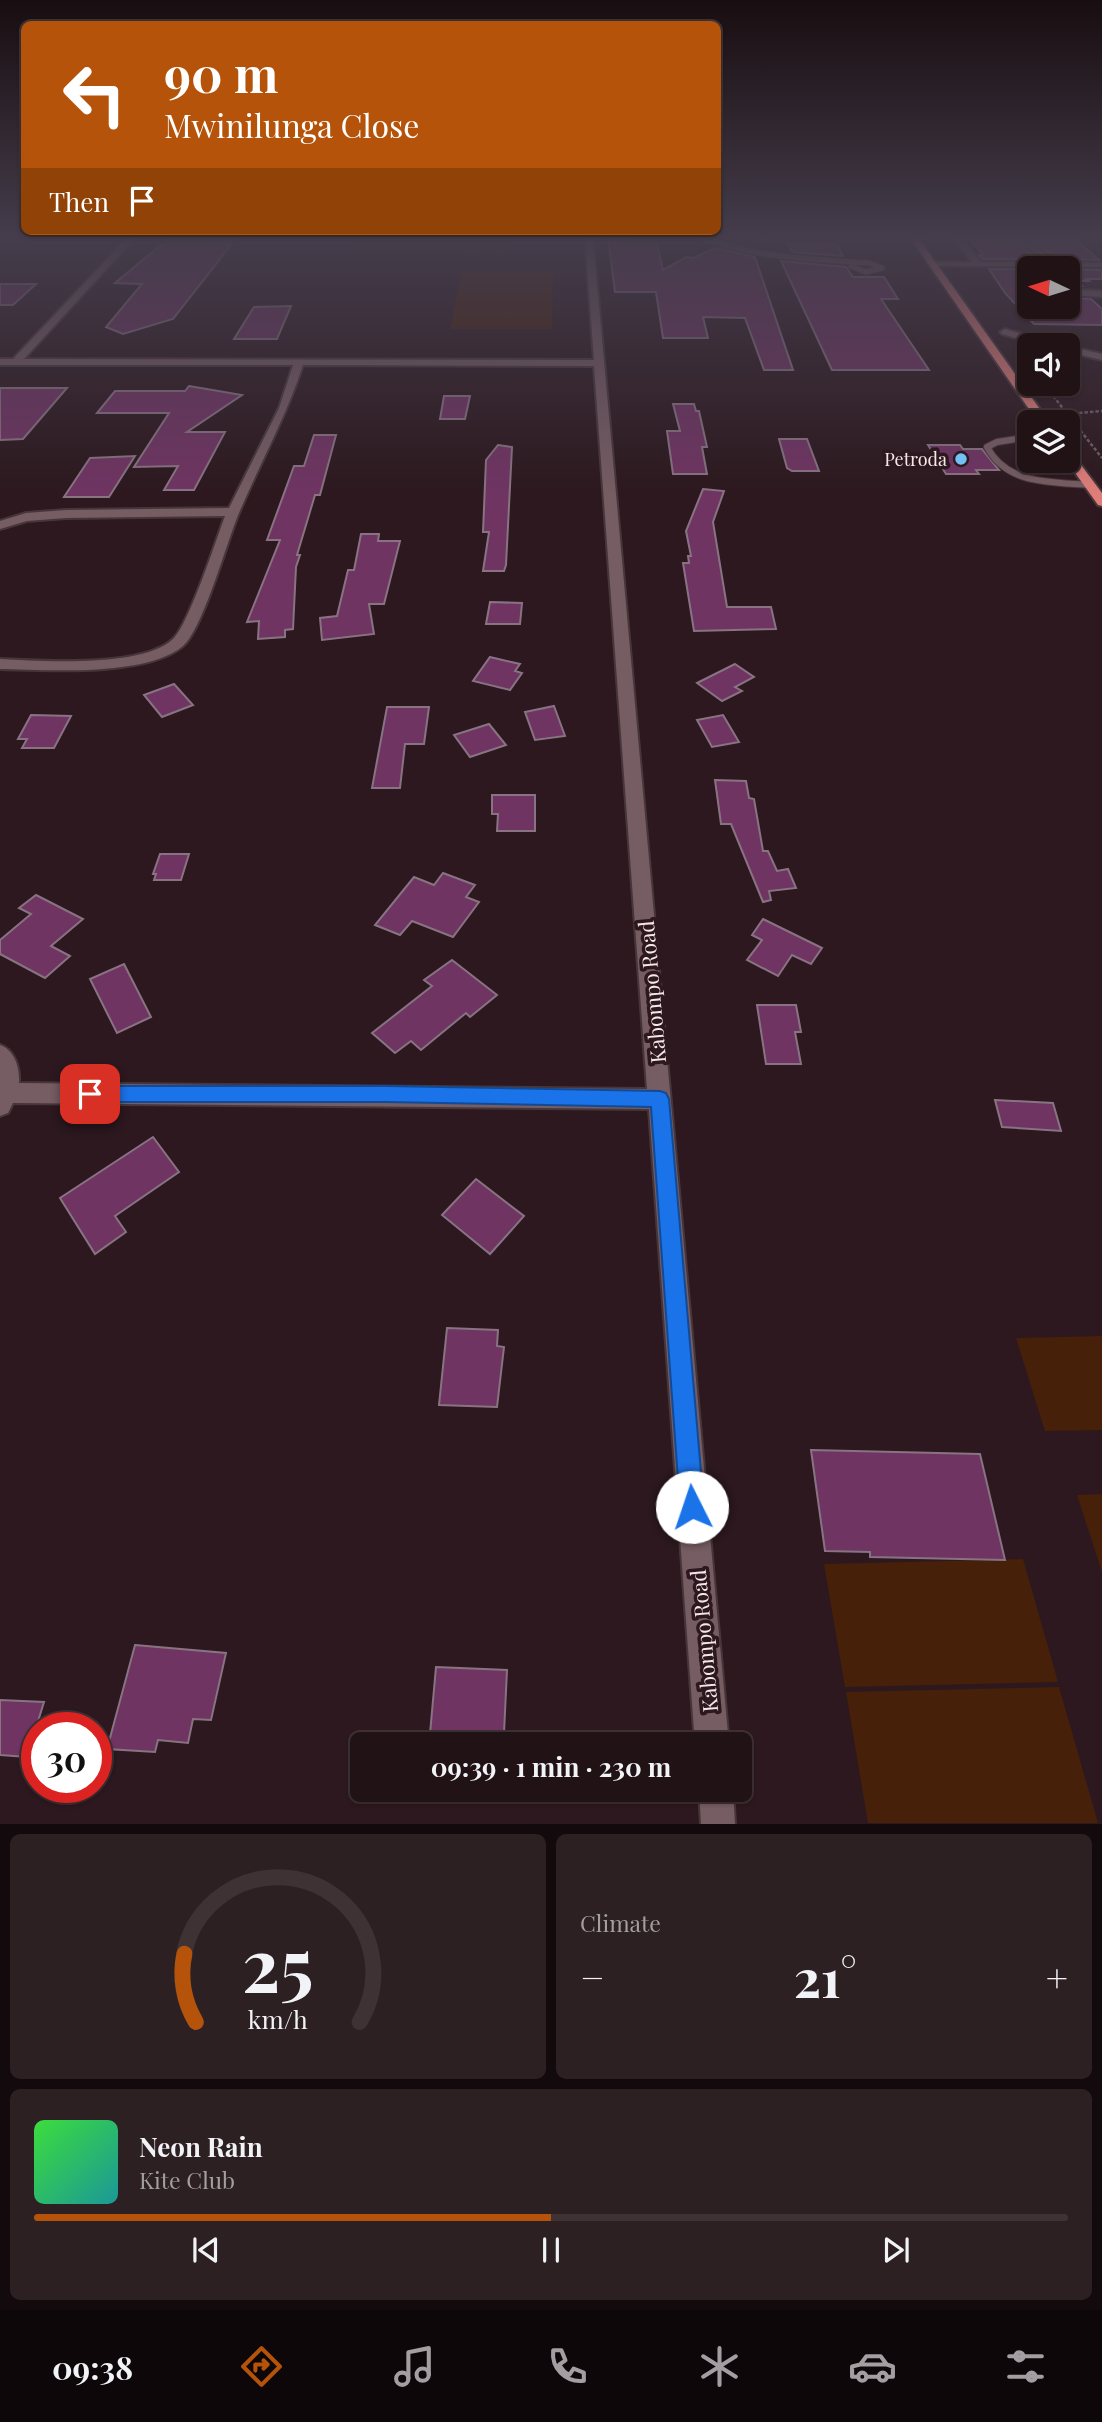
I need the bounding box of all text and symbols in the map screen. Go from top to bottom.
text: 90 m [164,40,278,105]
icon: left [49,49,140,140]
text: Mwinilunga Close [164,103,419,146]
icon: arrive [123,182,161,220]
text: Then [49,184,109,219]
north arrow [1017,256,1080,318]
map controls [1017,256,1080,473]
button: sound [1017,333,1080,396]
button: layers [1017,410,1080,473]
place label: Petroda [884,447,947,471]
marker: Petroda [953,451,969,467]
street label: Kabompo Road [631,920,671,1064]
pin [60,1064,120,1124]
icon: arrive [71,1075,109,1113]
position arrow [655,1470,729,1544]
street label: Kabompo Road [683,1569,723,1713]
speed limit sign: 30 [21,1712,112,1803]
text: 09:39 · 1 min · 230 m [431,1749,671,1784]
text: Climate [580,1907,661,1938]
text: 25 [242,1914,314,2011]
text: 21° [794,1942,857,2011]
text: − [580,1951,605,2002]
text: + [1046,1951,1068,2002]
text: km/h [248,2002,308,2035]
text: Neon Rain [139,2129,263,2164]
text: Kite Club [139,2164,235,2195]
icon: previous [187,2231,225,2269]
icon: pause [532,2231,570,2269]
icon: next [877,2231,915,2269]
icon: directions [237,2342,286,2391]
icon: music [390,2342,439,2391]
icon: phone [543,2342,592,2391]
icon: climate [695,2342,744,2391]
icon: car [848,2342,897,2391]
icon: filters [1001,2342,1050,2391]
text: 09:38 [52,2345,133,2388]

